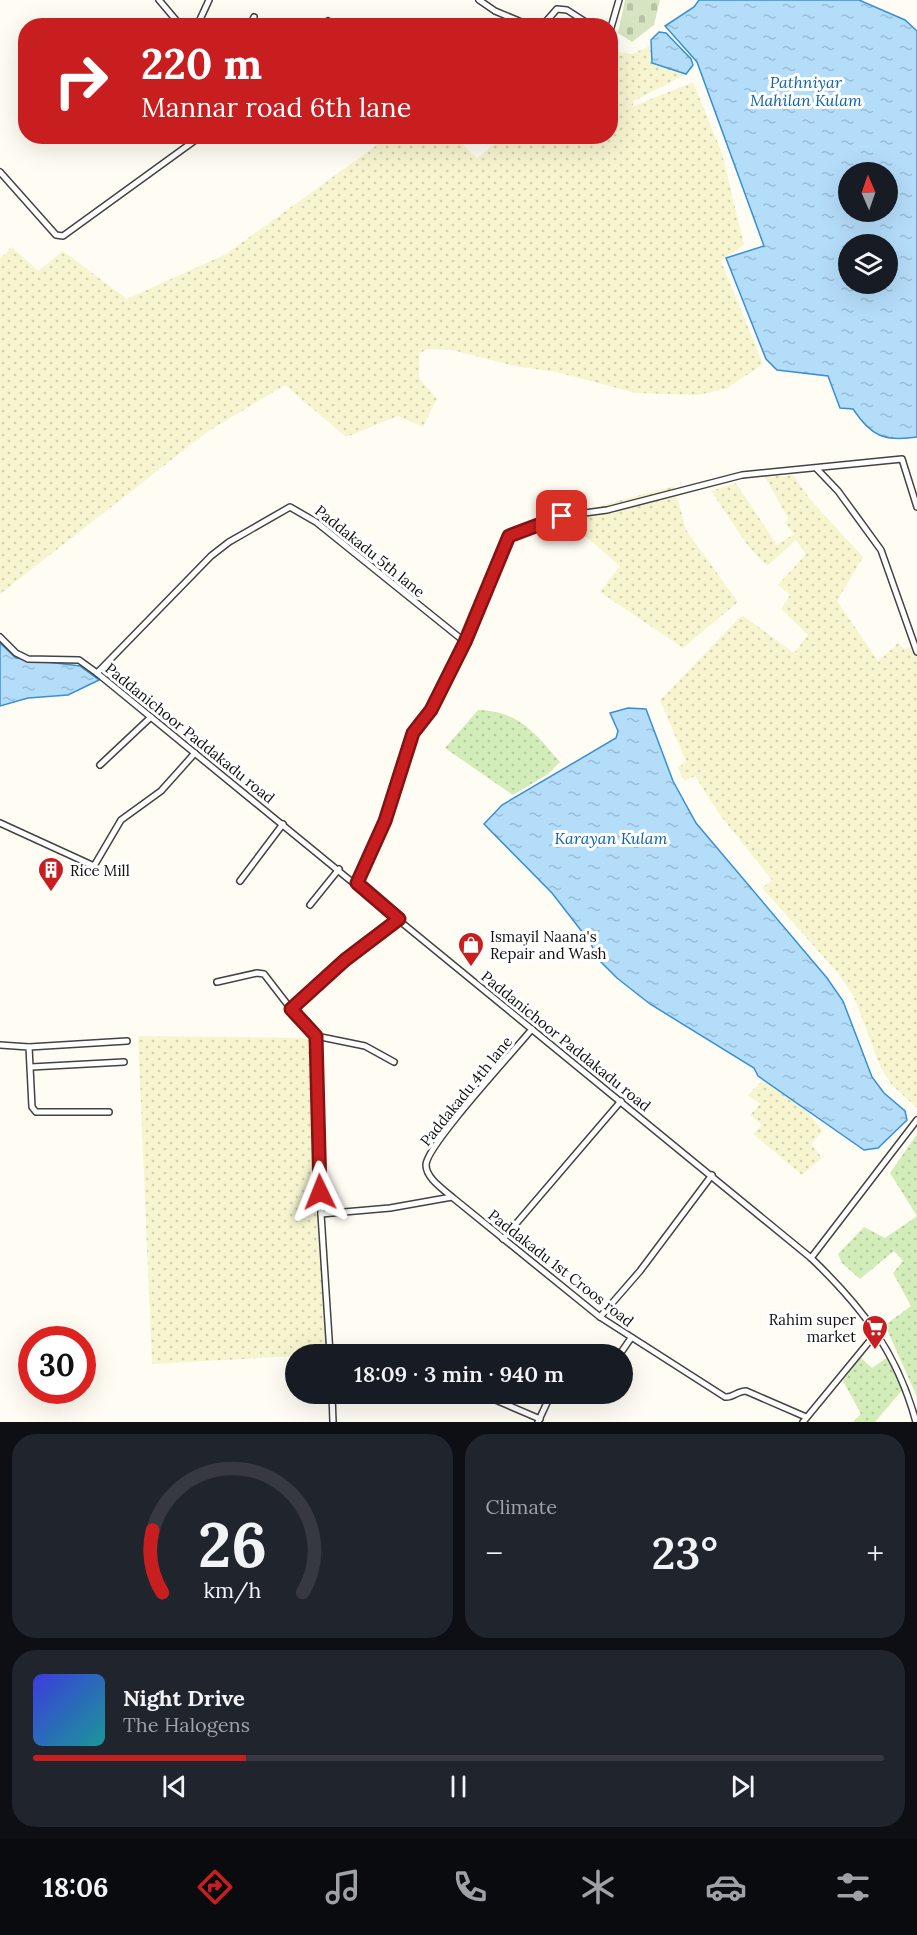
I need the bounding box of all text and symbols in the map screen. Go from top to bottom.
text: 220 m [141,37,262,91]
icon: right [42,42,120,120]
water label: Pathniyar Mahilan Kulam [750,72,862,110]
text: Mannar road 6th lane [141,90,411,124]
north arrow [838,162,898,222]
map controls [838,162,898,294]
button: layers [838,234,898,294]
pin [536,490,587,541]
icon: arrive [545,499,578,532]
street label: Paddakadu 5th lane [311,501,429,601]
street label: Paddanichoor Paddakadu road [101,659,279,807]
water label: Karayan Kulam [554,828,668,848]
building icon: Rice Mill [36,855,66,893]
place label: Rice Mill [70,861,130,880]
place label: Ismayil Naana's Repair and Wash [490,927,607,963]
shop icon: Ismayil Naana's Repair and Wash [456,930,486,968]
street label: Paddanichoor Paddakadu road [477,967,655,1115]
street label: Paddakadu 4th lane [416,1032,516,1150]
position arrow [288,1160,352,1224]
street label: Paddakadu 1st Croos road [484,1205,638,1331]
place label: Rahim super market [769,1310,856,1346]
supermarket icon: Rahim super market [860,1313,890,1351]
speed limit sign: 30 [18,1326,96,1404]
text: 18:09 · 3 min · 940 m [354,1360,564,1388]
text: Climate [486,1494,557,1519]
text: 26 [198,1504,267,1584]
text: 23° [651,1524,718,1581]
text: − [486,1532,503,1574]
text: + [866,1532,884,1574]
text: km/h [203,1576,261,1604]
text: Night Drive [123,1684,245,1712]
text: The Halogens [123,1712,250,1737]
icon: previous [158,1770,191,1803]
icon: pause [442,1770,475,1803]
icon: next [726,1770,759,1803]
icon: directions [194,1866,236,1908]
icon: music [322,1866,364,1908]
icon: phone [449,1866,491,1908]
icon: climate [577,1866,619,1908]
icon: car [705,1866,747,1908]
icon: filters [832,1866,874,1908]
text: 18:06 [43,1870,109,1904]

